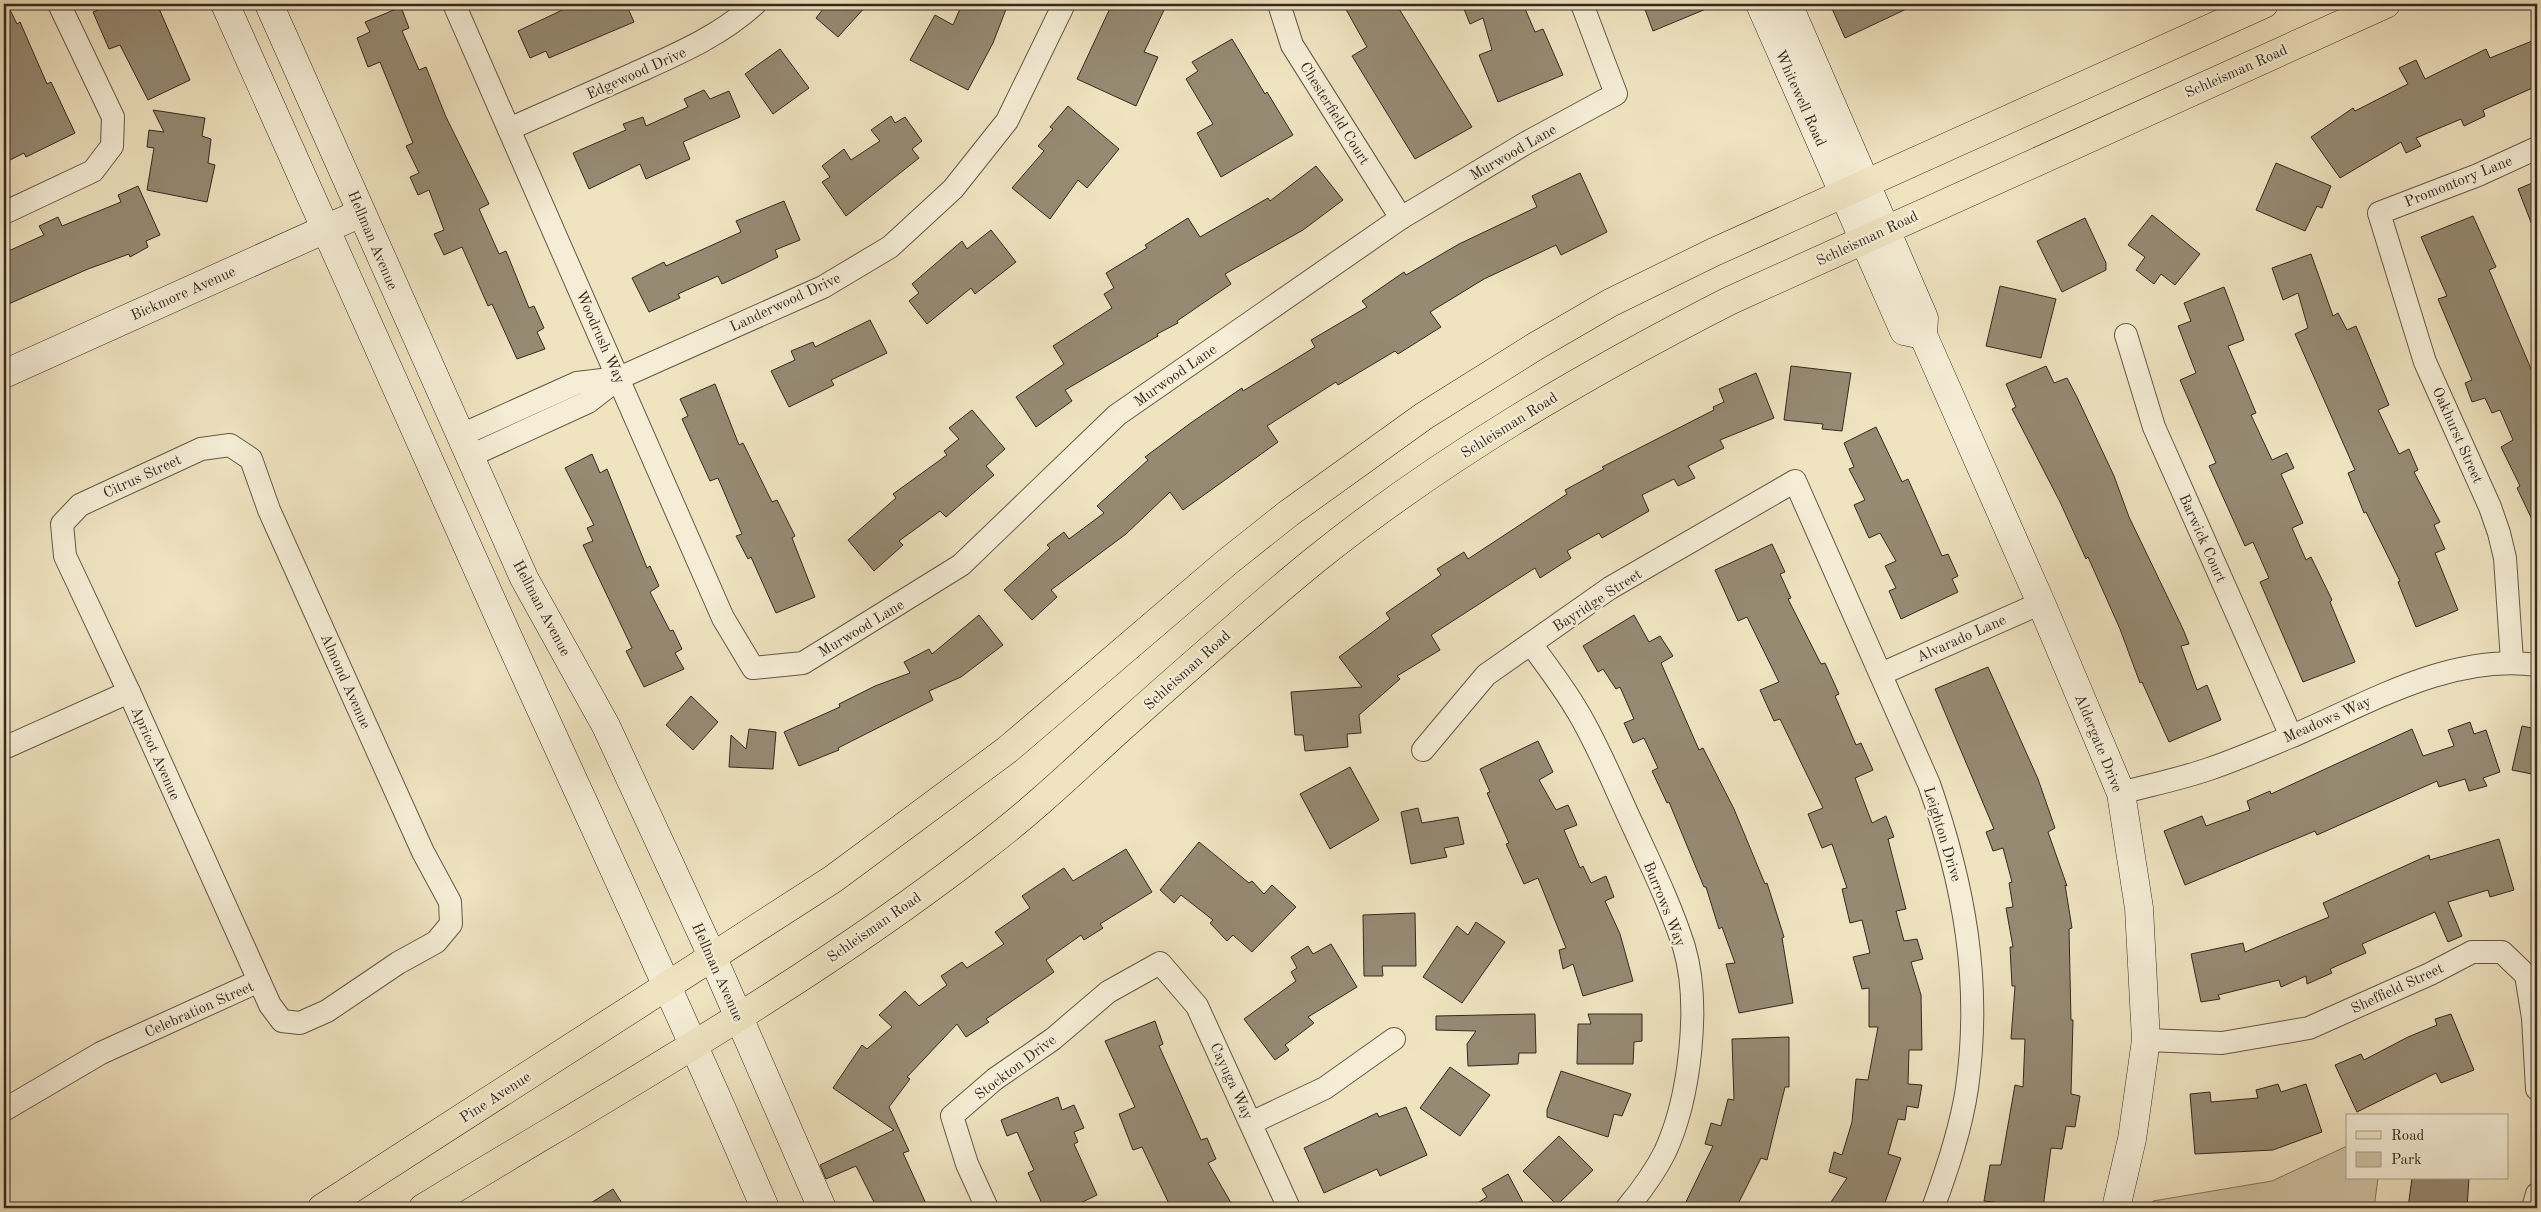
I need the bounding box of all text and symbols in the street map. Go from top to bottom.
street label: Schleisman Road [2183,43,2290,102]
street label: Edgewood Drive [585,46,689,103]
street label: Whitewell Road [1772,48,1828,149]
street label: Chesterfield Court [1296,60,1371,168]
street label: Murwood Lane [1468,123,1560,184]
street label: Promontory Lane [2403,154,2515,211]
street label: Hellman Avenue [344,189,399,292]
street label: Schleisman Road [1814,209,1921,270]
street label: Bickmore Avenue [129,265,238,324]
street label: Landerwood Drive [728,271,843,336]
street label: Woodrush Way [572,289,627,387]
street label: Murwood Lane [1132,342,1220,410]
street label: Oakhurst Street [2429,385,2485,486]
street label: Schleisman Road [1459,391,1561,462]
street label: Citrus Street [101,453,184,502]
street label: Barwick Court [2175,492,2228,585]
street label: Hellman Avenue [509,558,572,659]
street label: Bayridge Street [1551,567,1645,635]
street label: Murwood Lane [816,598,907,661]
street label: Alvarado Lane [1915,613,2009,666]
street label: Schleisman Road [1142,628,1234,714]
street label: Almond Avenue [317,632,372,732]
street label: Aldergate Drive [2071,692,2124,795]
street label: Meadows Way [2282,694,2374,746]
street label: Apricot Avenue [127,705,182,803]
street label: Leighton Drive [1920,785,1963,884]
street label: Burrows Way [1640,860,1687,949]
street label: Schleisman Road [825,890,925,966]
street label: Hellman Avenue [688,921,745,1024]
street label: Sheffield Street [2349,961,2446,1017]
street label: Celebration Street [143,980,257,1041]
street label: Stockton Drive [973,1033,1059,1103]
street label: Cayuga Way [1206,1041,1255,1122]
street label: Pine Avenue [458,1070,534,1127]
legend [2346,1114,2508,1180]
text: Road [2391,1129,2425,1144]
text: Park [2391,1153,2422,1168]

